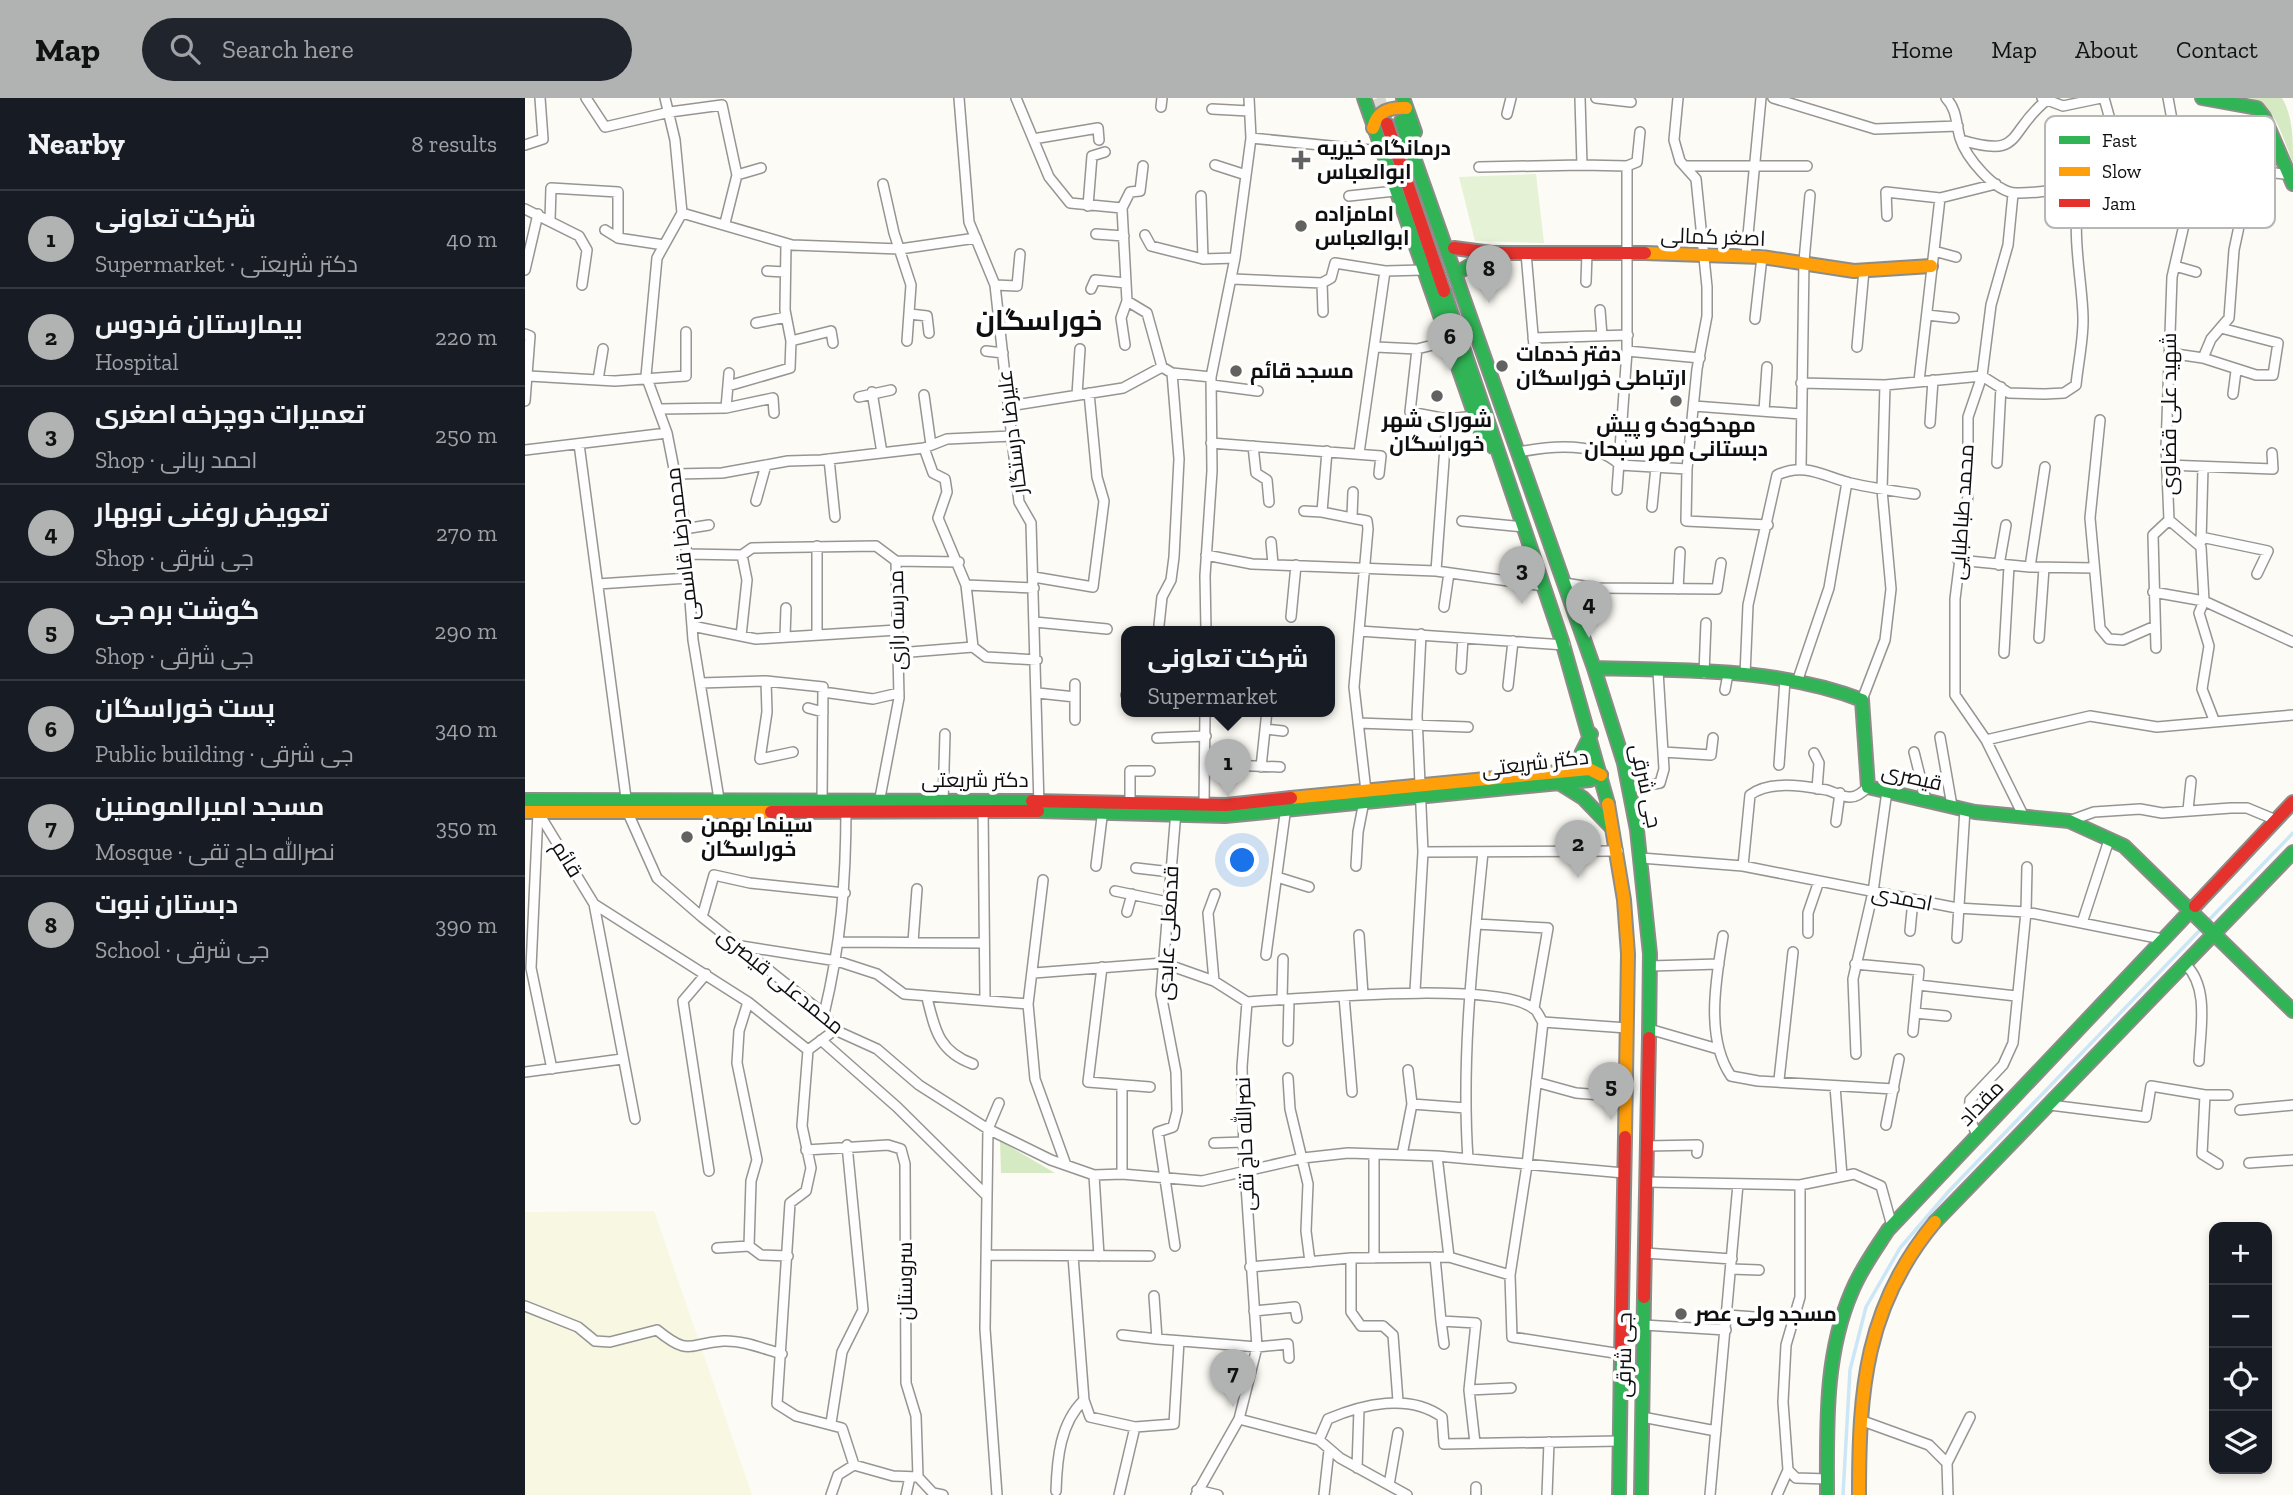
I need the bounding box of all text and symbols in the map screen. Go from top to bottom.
search box [142,18,632,81]
text: Map [35,30,100,69]
icon: search [166,30,204,68]
text: Search here [222,33,354,65]
text: Home [1891,35,1953,64]
text: Map [1991,35,2037,64]
text: About [2075,35,2138,64]
text: Contact [2176,35,2258,64]
legend [2045,116,2275,228]
text: Nearby [28,126,125,162]
text: Fast [2102,129,2137,152]
text: 8 results [411,130,497,158]
place label: درمانگاه خیریه ابوالعباس [1317,135,1451,185]
marker: درمانگاه خیریه ابوالعباس [1291,150,1311,170]
text: Slow [2102,160,2142,183]
text: Jam [2102,192,2136,215]
place label: امامزاده ابوالعباس [1315,201,1410,251]
text: شرکت تعاونی [95,202,256,234]
marker: امامزاده ابوالعباس [1293,218,1309,234]
street label: اصغر کمالی [1660,222,1766,252]
text: 1 [46,225,56,253]
text: 40 m [446,225,497,253]
pin: 8 [1466,245,1512,303]
text: Supermarket · دکتر شریعتی [95,250,358,278]
district label: خوراسگان [975,304,1103,337]
text: بیمارستان فردوس [95,308,303,340]
pin: 6 [1427,313,1473,371]
text: 2 [45,323,57,351]
text: 220 m [435,323,497,351]
street label: شهید علی قضاوی [2156,333,2182,495]
place label: دفتر خدمات ارتباطی خوراسگان [1516,341,1687,391]
text: Hospital [95,348,179,376]
place label: مسجد قائم [1250,358,1354,385]
marker: دفتر خدمات ارتباطی خوراسگان [1494,358,1510,374]
marker: مسجد قائم [1228,363,1244,379]
street label: علیرضا درستگار [991,368,1032,497]
marker: شورای شهر خوراسگان [1429,388,1445,404]
marker: مهدکودک و پیش دبستانی مهر سبحان [1668,393,1684,409]
text: تعمیرات دوچرخه اصغری [95,398,365,430]
place label: شورای شهر خوراسگان [1381,407,1492,457]
place label: مهدکودک و پیش دبستانی مهر سبحان [1584,412,1768,462]
text: 3 [45,421,57,449]
text: 250 m [435,421,497,449]
street label: محمد طباطبایی [1944,443,1980,581]
text: Shop · احمد ربانی [95,446,258,474]
street label: محمدرضا قاسمی [660,466,704,622]
text: تعویض روغنی نوبهار [95,496,329,528]
text: 4 [44,519,58,547]
text: 270 m [436,519,497,547]
text: Shop · جی شرقی [95,544,254,572]
pin: 3 [1499,546,1545,604]
street label: مدرسه رازی [883,570,911,670]
pin: 4 [1566,580,1612,638]
text: گوشت بره جی [95,594,259,626]
text: 5 [45,617,57,645]
text: 290 m [435,617,497,645]
popup [1121,626,1335,717]
text: Shop · جی شرقی [95,642,254,670]
text: شرکت تعاونی [1148,642,1308,674]
text: Supermarket [1148,682,1277,710]
text: پست خوراسگان [95,692,275,724]
text: 6 [45,715,57,743]
text: 340 m [435,715,497,743]
pin: 1 [1205,739,1251,797]
text: Public building · جی شرقی [95,740,353,768]
street label: جی شرقی [1624,742,1668,830]
street label: دکتر شریعتی [1480,744,1590,782]
street label: قیصری [1879,757,1945,797]
street label: دکتر شریعتی [921,767,1029,793]
text: مسجد امیرالمومنین [95,790,324,822]
place label: سینما بهمن خوراسگان [701,812,813,862]
text: 7 [45,813,57,841]
text: 350 m [436,813,497,841]
pin: 2 [1555,820,1601,878]
marker: سینما بهمن خوراسگان [679,829,695,845]
street label: قائم [545,836,588,883]
text: Mosque · نصرالله حاج تقی [95,838,335,866]
your location [1225,843,1259,877]
street label: قدمعلی عابدی [1151,865,1185,1001]
street label: احمدی [1869,879,1935,917]
text: دبستان نبوت [95,888,238,920]
text: 8 [45,911,57,939]
text: 390 m [435,911,497,939]
street label: محمدعلی قیصری [713,922,849,1040]
text: School · جی شرقی [95,936,270,964]
pin: 5 [1588,1062,1634,1120]
street label: مقداد [1953,1075,2008,1131]
street label: نصرالله حاج تقی [1229,1077,1261,1211]
map controls [2209,1222,2272,1474]
button: + [2209,1222,2272,1285]
street label: سروستان [892,1242,918,1320]
button: − [2209,1285,2272,1348]
place label: مسجد ولی عصر [1694,1301,1837,1327]
marker: مسجد ولی عصر [1673,1306,1689,1322]
street label: جی شرقی [1610,1312,1638,1398]
button: locate [2209,1348,2272,1411]
pin: 7 [1210,1349,1256,1407]
button: layers [2209,1411,2272,1474]

